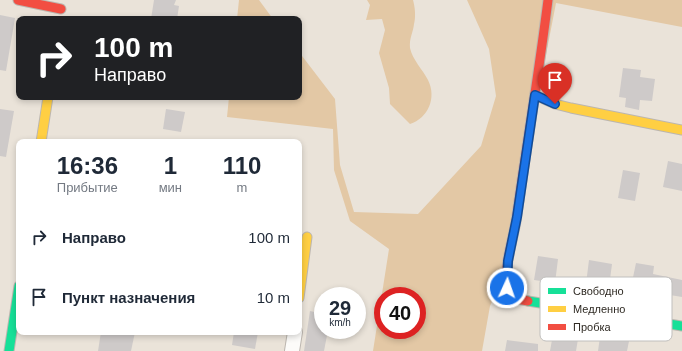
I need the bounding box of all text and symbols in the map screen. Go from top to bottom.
icon: right [28,32,80,84]
text: 100 m [94,32,173,63]
pin [538,63,572,104]
text: Направо [94,65,166,85]
icon: arrive [544,69,566,91]
text: 16:36 [57,152,118,179]
text: 1 [164,152,177,179]
text: 110 [223,152,261,179]
text: Прибытие [57,180,118,195]
text: мин [159,180,182,195]
text: m [237,180,247,195]
icon: right [28,226,50,248]
text: Направо [62,229,126,246]
text: 100 m [248,229,290,246]
position arrow [486,267,528,309]
legend [540,277,672,341]
text: Свободно [573,285,624,297]
icon: arrive [28,286,50,308]
speed limit sign: 40 [374,287,426,339]
text: Пункт назначения [62,289,195,306]
text: 10 m [257,289,290,306]
text: 29 [329,297,351,319]
text: Медленно [573,303,625,315]
text: km/h [329,317,351,328]
text: Пробка [573,321,611,333]

